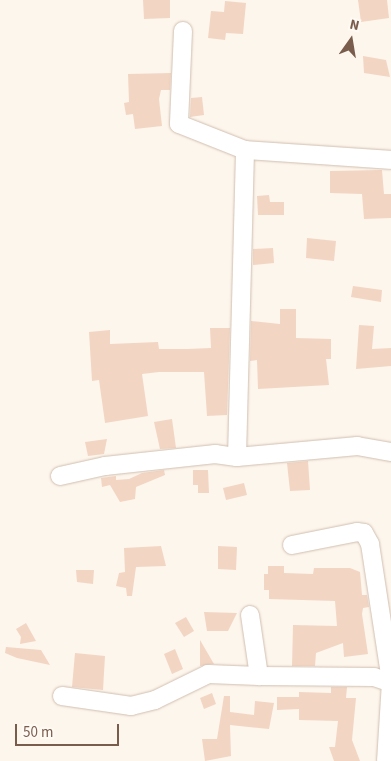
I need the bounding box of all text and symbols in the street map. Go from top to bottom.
north arrow [326,15,376,65]
text: N [348,15,361,36]
scale bar [18,714,121,746]
text: 50 m [23,722,53,743]

